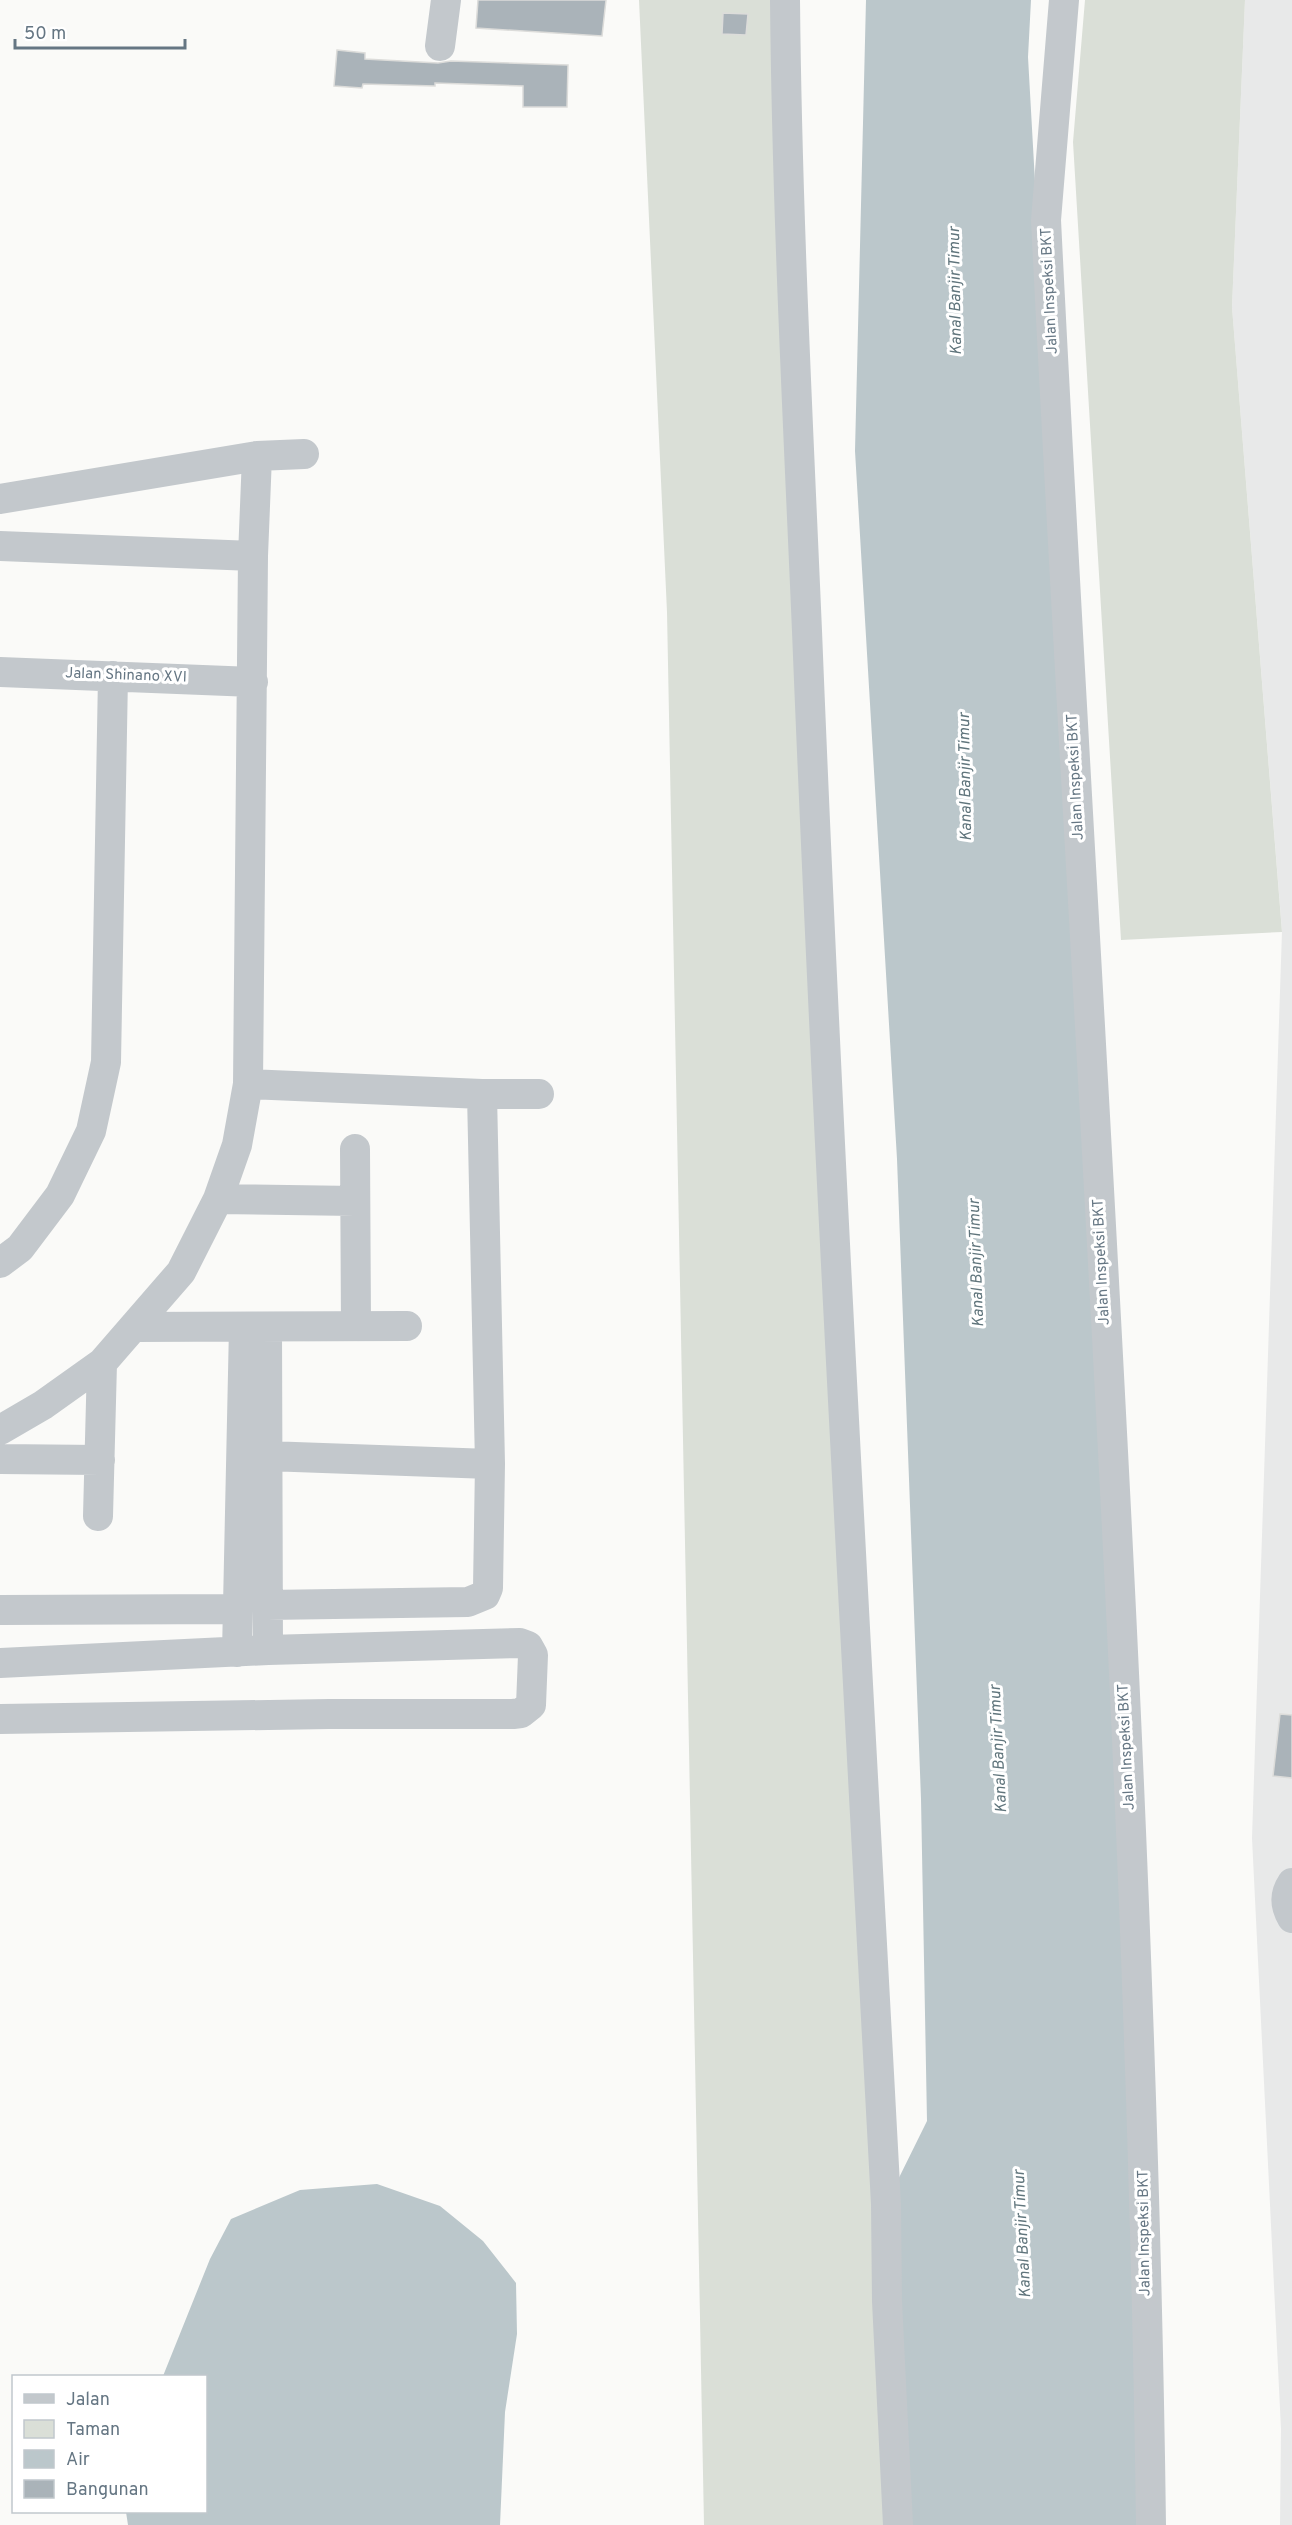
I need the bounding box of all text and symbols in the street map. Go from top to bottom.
scale bar [15,12,184,50]
text: 50 m [24,23,66,46]
water label: Kanal Banjir Timur [945,225,967,355]
street label: Jalan Inspeksi BKT [1037,227,1063,355]
street label: Jalan Shinano XVI [65,664,187,688]
water label: Kanal Banjir Timur [955,711,977,841]
street label: Jalan Inspeksi BKT [1063,713,1089,841]
water label: Kanal Banjir Timur [965,1197,989,1327]
street label: Jalan Inspeksi BKT [1089,1198,1115,1326]
water label: Kanal Banjir Timur [986,1683,1012,1814]
street label: Jalan Inspeksi BKT [1114,1683,1140,1811]
water label: Kanal Banjir Timur [1010,2168,1036,2299]
street label: Jalan Inspeksi BKT [1134,2170,1156,2296]
legend [12,2375,207,2513]
text: Jalan [66,2389,110,2412]
text: Taman [66,2419,120,2442]
text: Air [66,2449,90,2472]
text: Bangunan [66,2479,149,2502]

